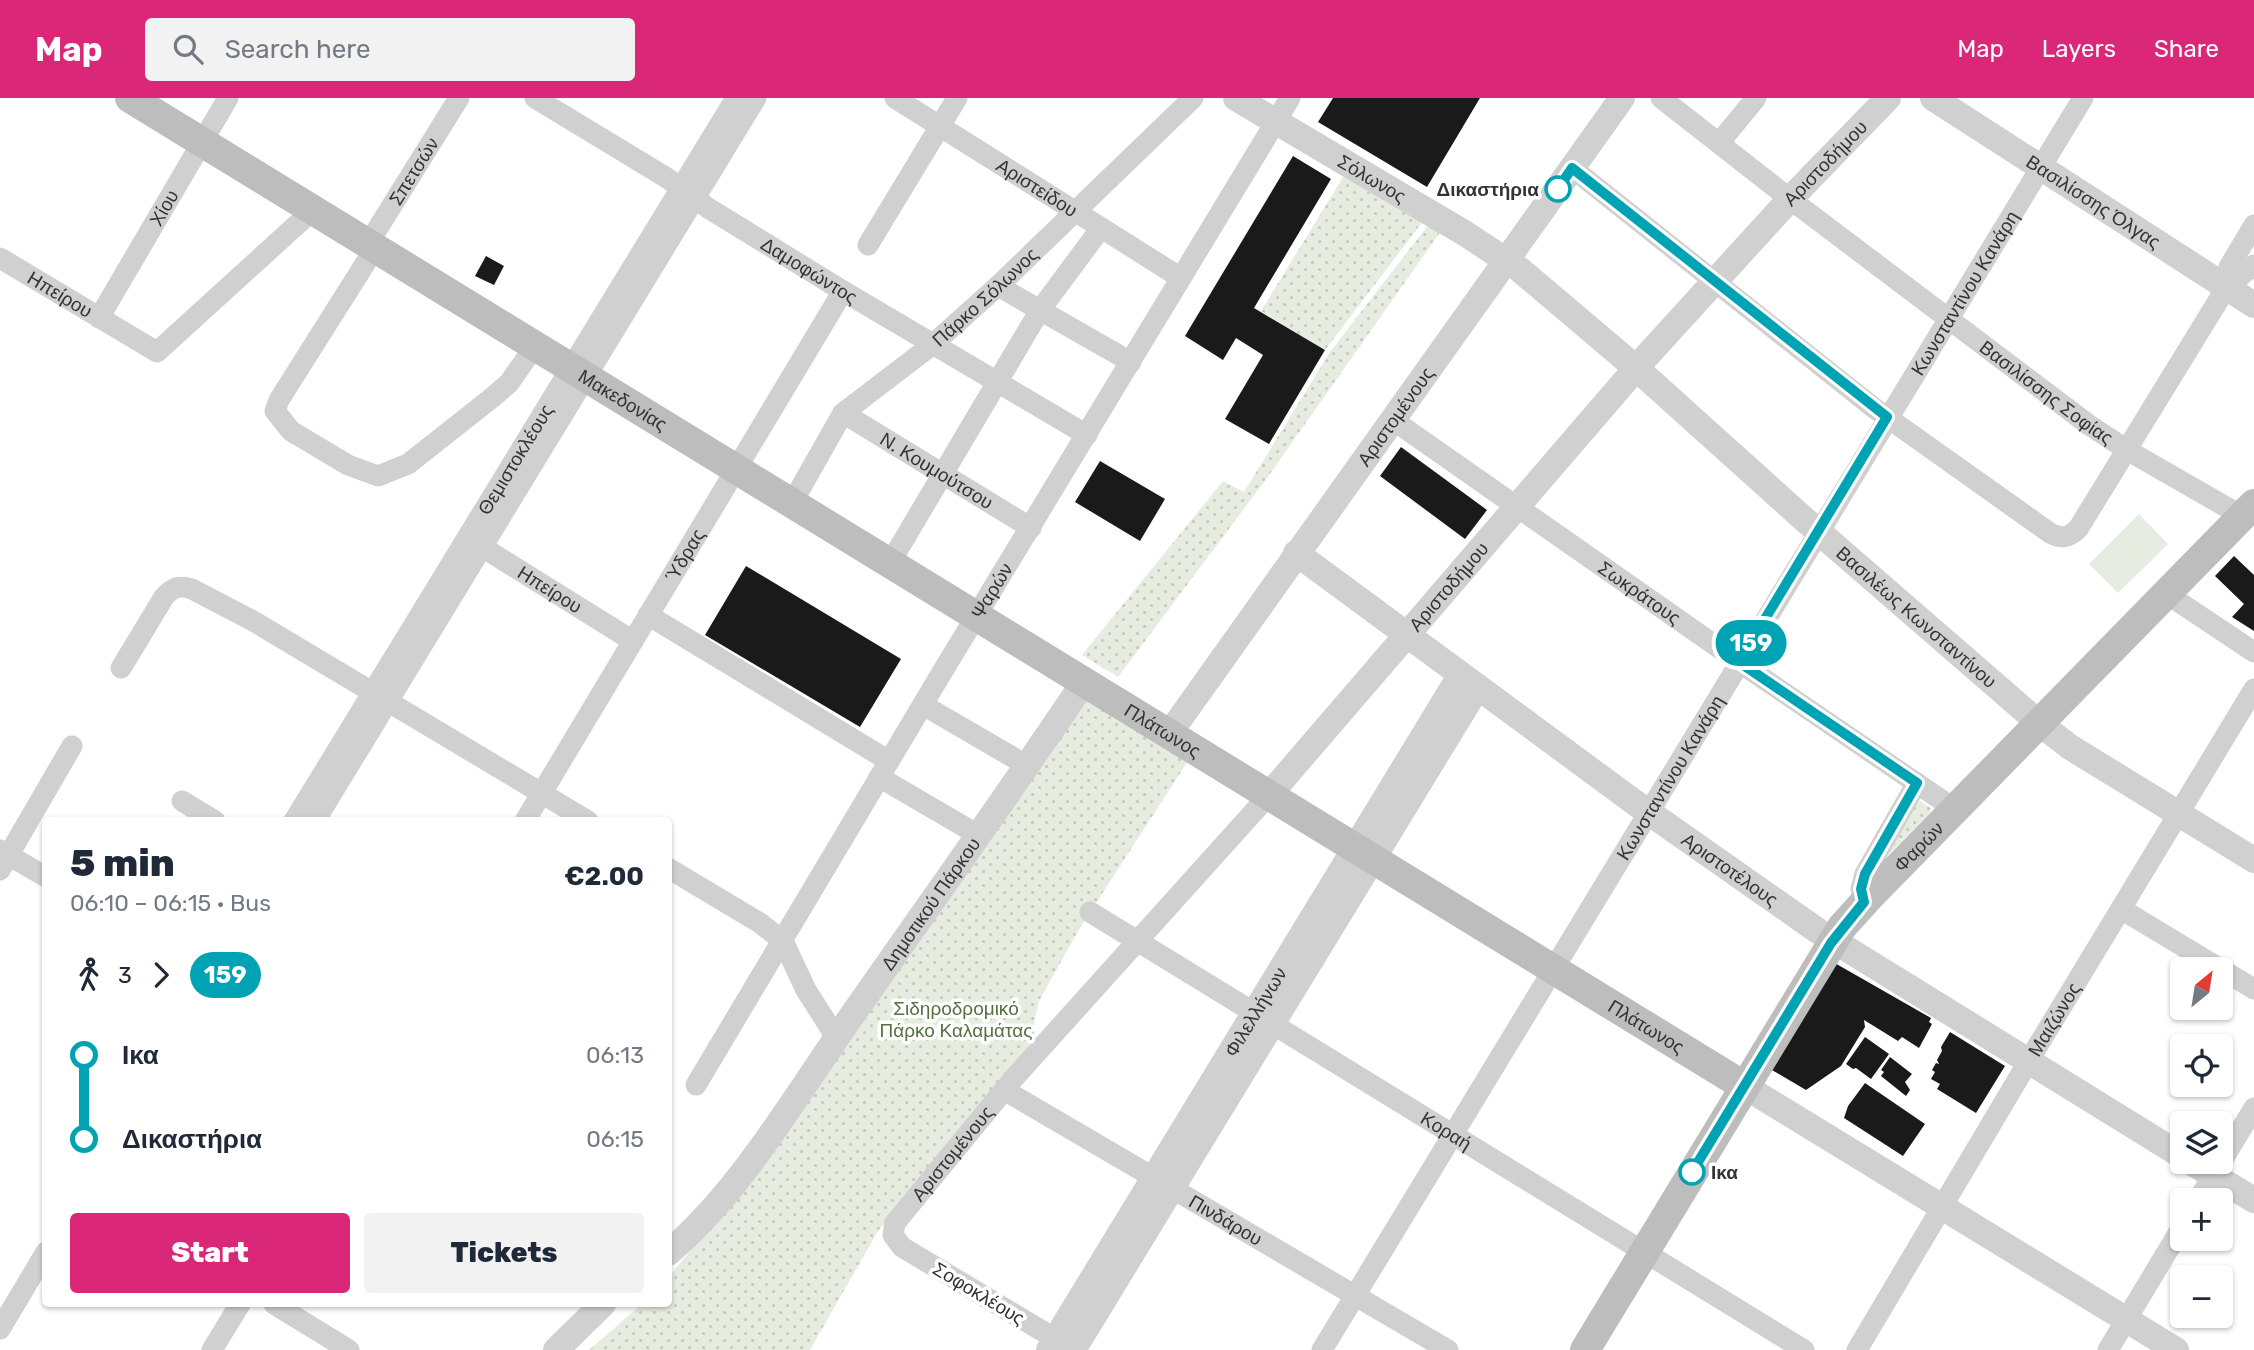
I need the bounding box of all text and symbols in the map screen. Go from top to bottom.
search box [145,18,635,81]
text: Map [35,30,103,69]
icon: search [169,30,207,68]
text: Search here [225,34,370,65]
text: Map [1957,35,2004,63]
text: Layers [2042,35,2116,63]
text: Share [2154,35,2219,63]
street label: Αριστοδήμου [1779,116,1872,211]
street label: Σπετσών [384,133,444,210]
street label: Σόλωνος [1333,150,1410,208]
street label: Βασιλίσσης Όλγας [2022,150,2165,254]
street label: Αριστείδου [992,154,1082,222]
marker: Δικαστήρια [1545,176,1571,202]
place label: Δικαστήρια [1437,178,1539,201]
street label: Χίου [145,186,184,230]
street label: Κωνσταντίνου Κανάρη [1906,207,2024,380]
street label: Δαμοφώντος [757,232,861,309]
street label: Πάρκο Σόλωνος [928,243,1043,351]
street label: Ηπείρου [23,266,96,323]
street label: Βασιλίσσης Σοφίας [1975,336,2117,450]
street label: Αριστομένους [1353,363,1439,471]
street label: Μακεδονίας [574,364,671,436]
street label: Θεμιστοκλέους [473,400,558,519]
street label: Ν. Κουμούτσου [876,427,997,514]
street label: Ύδρας [660,525,710,586]
street label: Αριστοδήμου [1404,537,1493,636]
street label: Βασιλέως Κωνσταντίνου [1831,541,2001,693]
street label: Σωκράτους [1594,556,1685,630]
street label: Ψαρών [966,559,1018,623]
street label: Ηπείρου [513,561,586,618]
line badge: 159 [1711,620,1791,666]
text: 159 [1730,629,1772,657]
street label: Κωνσταντίνου Κανάρη [1612,691,1729,864]
street label: Πλάτωνος [1120,699,1205,763]
street label: Φαρών [1889,817,1949,877]
street label: Αριστοτέλους [1677,828,1782,911]
street label: Δημοτικού Πάρκου [876,833,985,975]
text: 5 min [70,840,175,886]
text: €2.00 [564,861,644,892]
text: 06:10 – 06:15 · Bus [70,889,271,917]
icon: walk [70,956,108,994]
icon: forward [142,956,180,994]
north arrow [2170,957,2233,1020]
map controls [2170,957,2233,1328]
text: 3 [118,961,132,989]
text: 159 [204,961,247,989]
street label: Φιλελλήνων [1220,963,1292,1061]
street label: Μαιζώνος [2023,978,2086,1061]
street label: Πλάτωνος [1604,995,1689,1059]
park label: Σιδηροδρομικό Πάρκο Καλαμάτας [880,997,1032,1042]
button: locate [2170,1034,2233,1097]
text: Ικα [122,1040,159,1071]
text: 06:13 [586,1041,644,1069]
street label: Αριστομένους [907,1101,998,1206]
street label: Κοραή [1416,1107,1476,1155]
button: layers [2170,1111,2233,1174]
text: Δικαστήρια [122,1124,262,1155]
text: 06:15 [586,1125,644,1153]
marker: Ικα [1679,1159,1705,1185]
place label: Ικα [1711,1161,1738,1184]
button: + [2170,1188,2233,1251]
street label: Πινδάρου [1185,1190,1266,1251]
button: Start [70,1213,350,1293]
button: Tickets [364,1213,644,1293]
street label: Σοφοκλέους [929,1257,1029,1330]
button: − [2170,1265,2233,1328]

